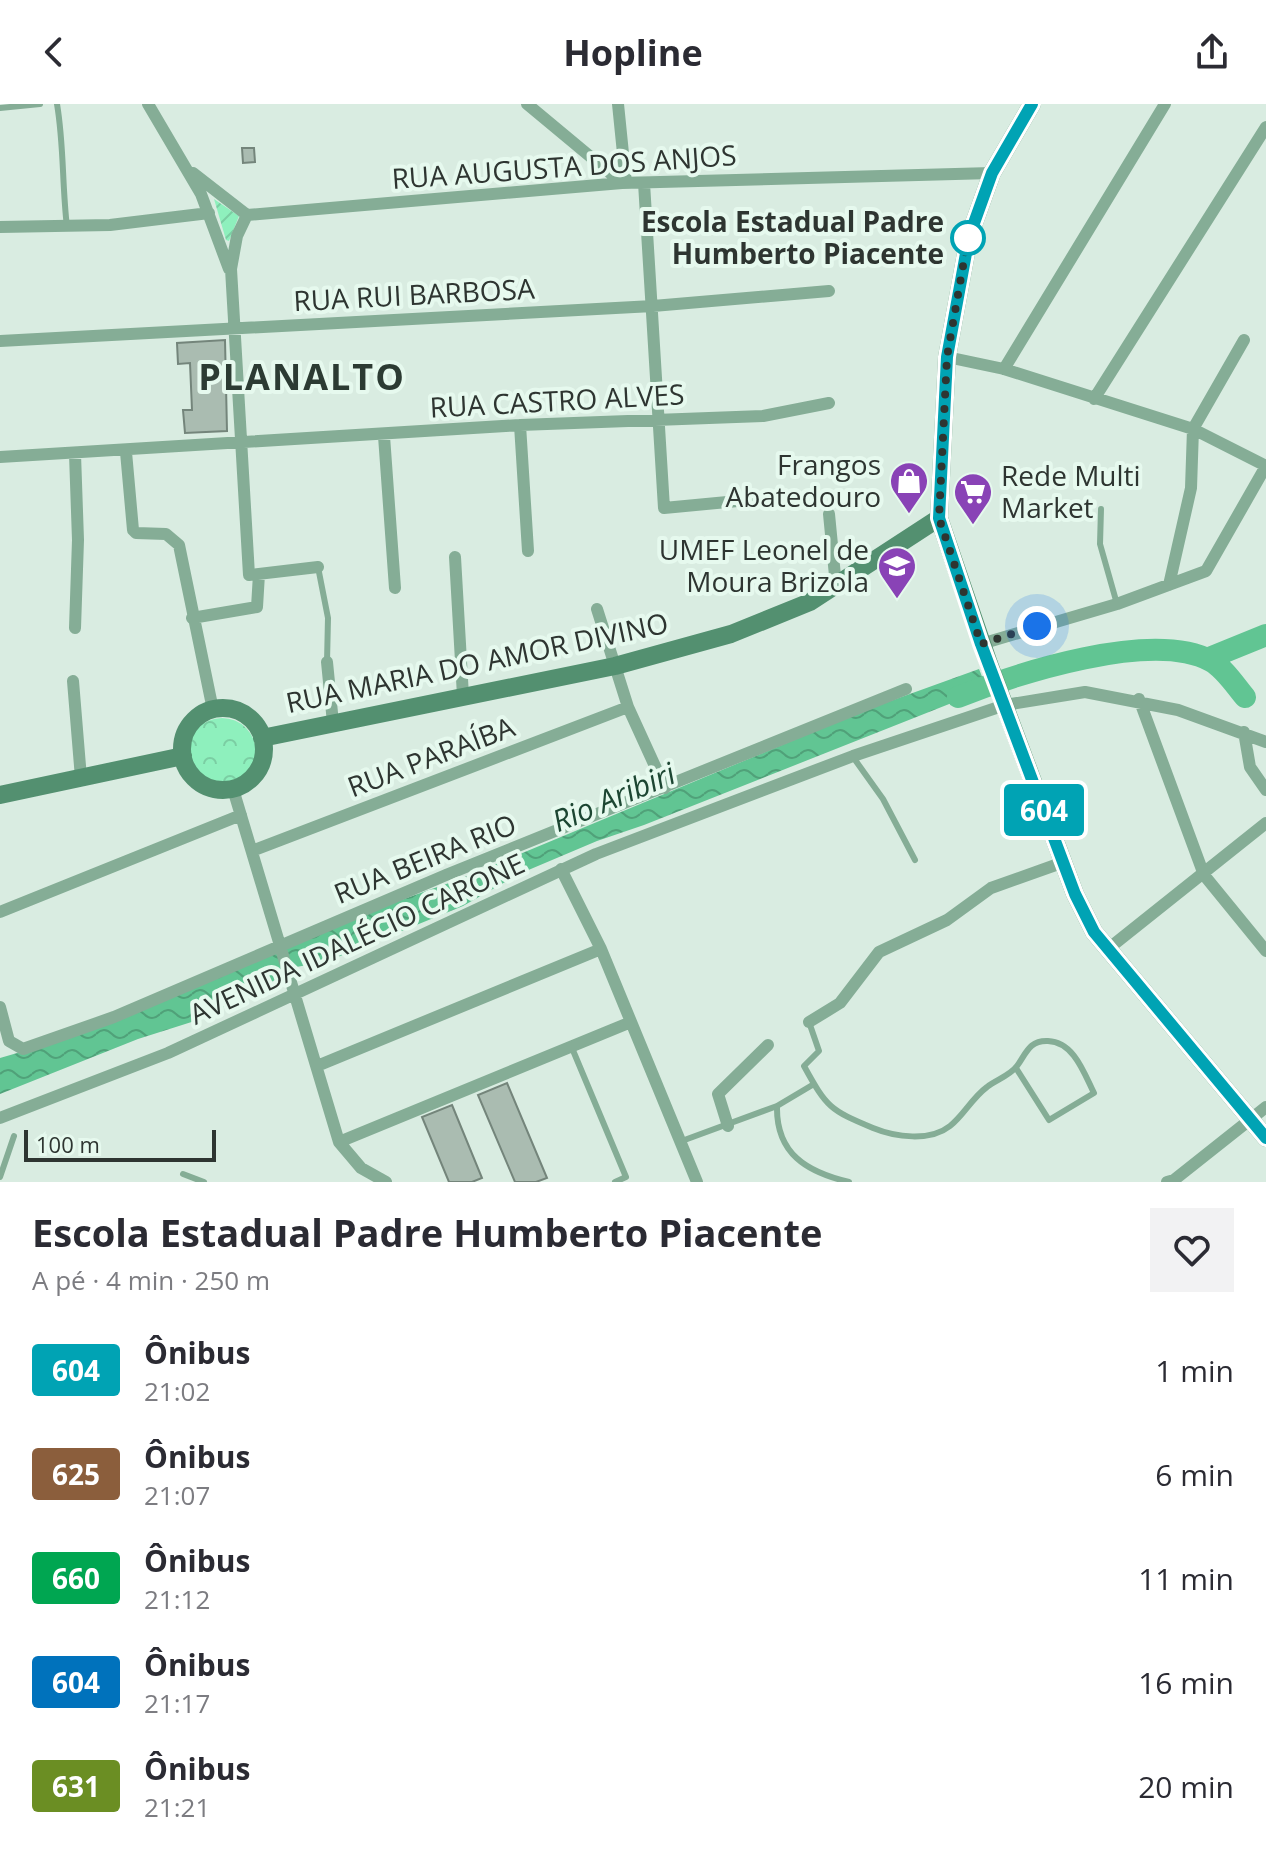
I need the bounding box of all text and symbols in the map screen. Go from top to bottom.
text: Hopline [563,28,703,77]
icon: back [32,30,76,74]
icon: share [1190,30,1234,74]
street label: RUA AUGUSTA DOS ANJOS [390,135,738,197]
place label: Escola Estadual Padre Humberto Piacente [641,202,944,272]
marker: Escola Estadual Padre Humberto Piacente [951,221,985,255]
street label: RUA RUI BARBOSA [292,269,536,319]
district label: PLANALTO [198,352,406,401]
street label: RUA CASTRO ALVES [429,374,685,426]
place label: Frangos Abatedouro [725,445,881,515]
place label: Rede Multi Market [1001,456,1141,526]
shop icon: Frangos Abatedouro [888,460,930,515]
supermarket icon: Rede Multi Market [952,471,994,526]
place label: UMEF Leonel de Moura Brizola [659,530,869,600]
school or university icon: UMEF Leonel de Moura Brizola [876,545,918,600]
street label: RUA MARIA DO AMOR DIVINO [282,603,671,721]
your location [1017,606,1057,646]
street label: RUA PARAÍBA [342,707,520,805]
water label: Rio Aribiri [546,752,682,841]
line badge: 604 [998,784,1090,836]
text: 604 [1020,791,1068,829]
street label: RUA BEIRA RIO [328,804,521,912]
street label: AVENIDA IDALÉCIO CARONE [183,844,530,1033]
scale bar [24,1126,216,1162]
text: 100 m [36,1129,100,1159]
text: Escola Estadual Padre Humberto Piacente [32,1206,823,1258]
button: heart [1150,1208,1234,1292]
text: A pé · 4 min · 250 m [32,1262,270,1298]
text: Ônibus [144,1332,250,1373]
text: 1 min [1155,1350,1234,1391]
text: 604 [52,1351,100,1389]
text: 21:02 [144,1373,210,1409]
text: Ônibus [144,1436,250,1477]
text: 6 min [1155,1454,1234,1495]
text: 625 [52,1455,100,1493]
text: 21:07 [144,1477,210,1513]
text: Ônibus [144,1540,250,1581]
text: 11 min [1138,1558,1234,1599]
text: 660 [52,1559,100,1597]
text: 21:12 [144,1581,210,1617]
text: Ônibus [144,1644,250,1685]
text: 16 min [1138,1662,1234,1703]
text: 604 [52,1663,100,1701]
text: 21:17 [144,1685,210,1721]
text: Ônibus [144,1748,250,1789]
text: 20 min [1138,1766,1234,1807]
text: 631 [52,1767,100,1805]
text: 21:21 [144,1789,210,1825]

